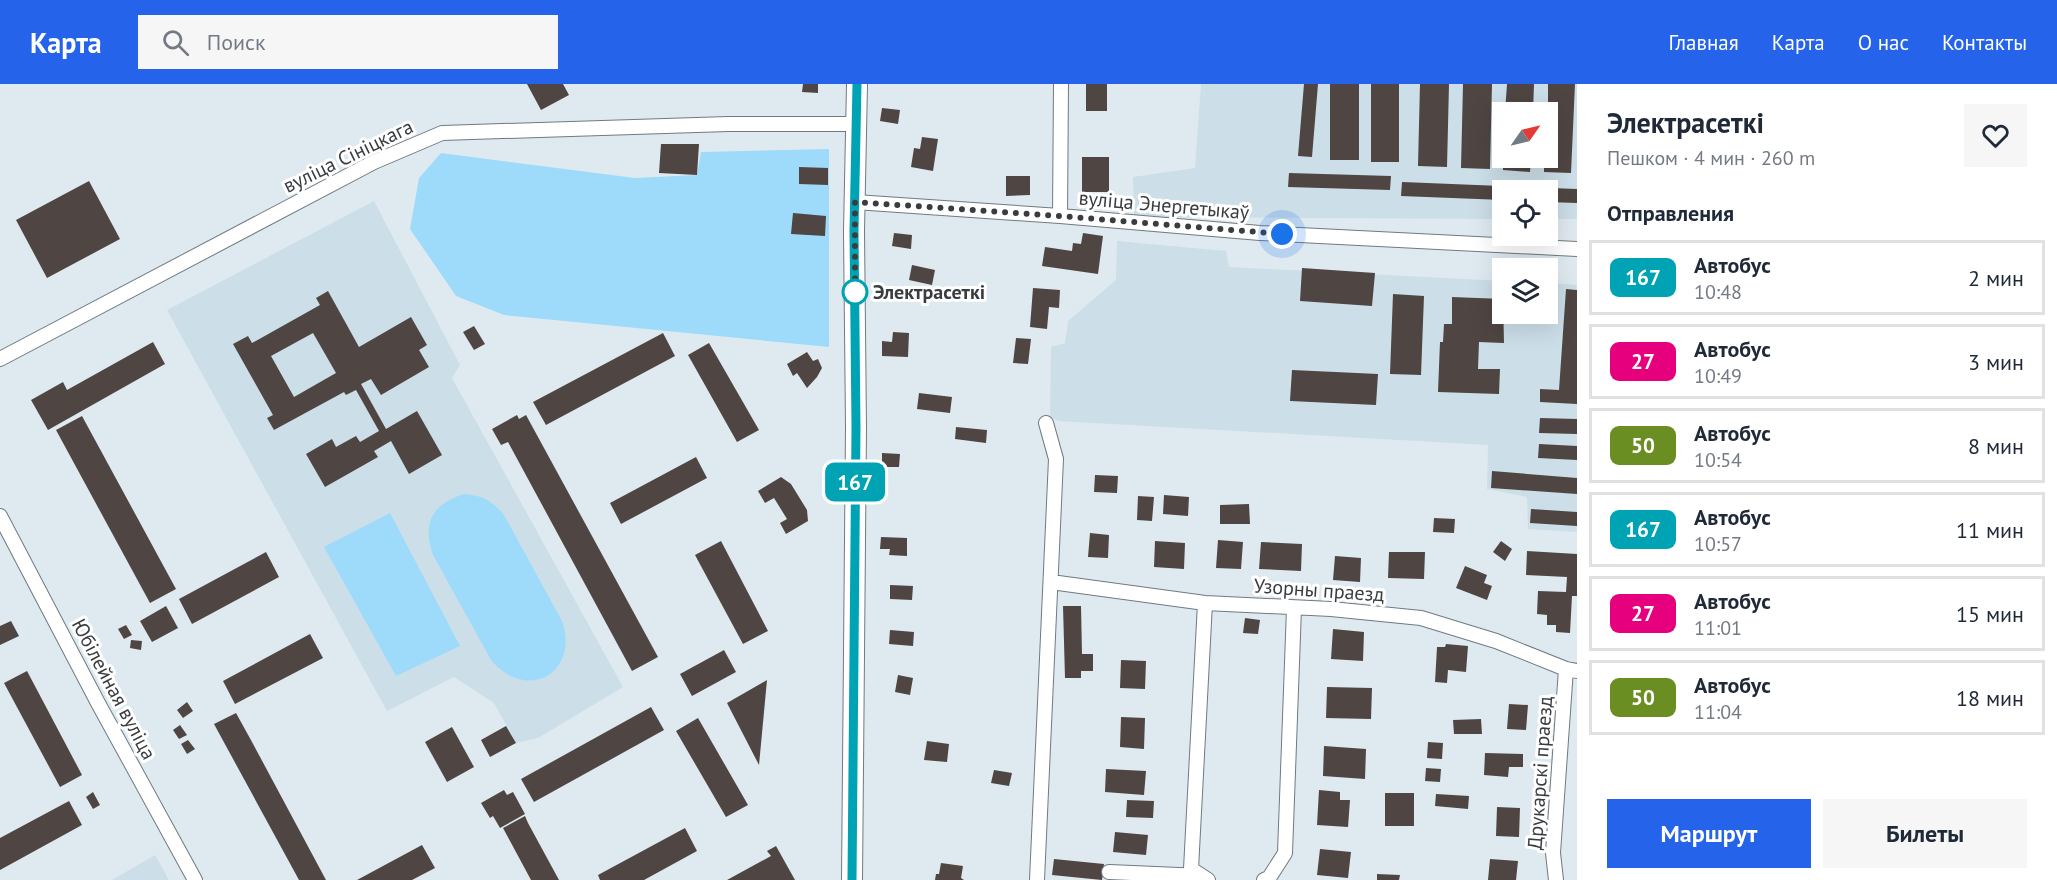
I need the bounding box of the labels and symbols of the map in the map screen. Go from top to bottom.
north arrow [1492,102,1558,168]
street label: вуліца Сініцкага [279,113,417,199]
street label: вуліца Энергетыкаў [1078,185,1251,225]
your location [1267,219,1297,249]
marker: Электрасеткі [842,279,868,305]
place label: Электрасеткі [873,279,985,305]
line badge: 167 [820,462,890,502]
street label: Узорны праезд [1253,572,1385,608]
street label: Юбілейная вуліца [66,614,162,764]
street label: Друкарскі праезд [1522,695,1558,851]

